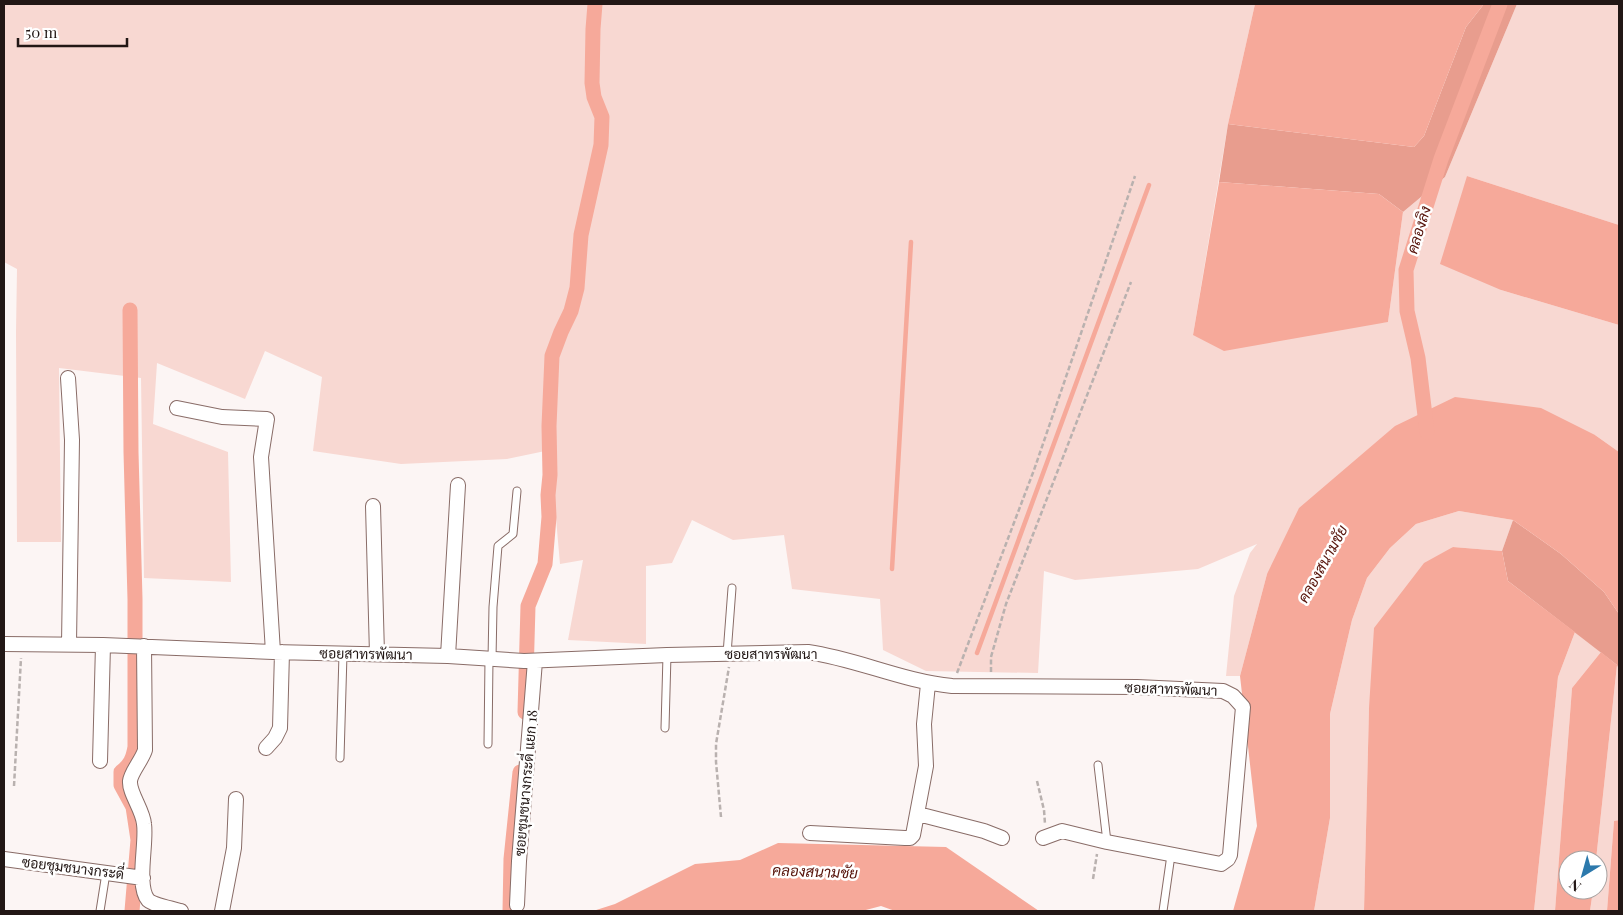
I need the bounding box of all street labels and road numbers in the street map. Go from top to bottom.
street label: ซอยสาทรพัฒนา [319,643,413,664]
street label: ซอยสาทรพัฒนา [724,644,818,663]
street label: ซอยสาทรพัฒนา [1124,677,1218,700]
street label: ซอยชุมชนางกระดี่ แยก 18 [508,709,542,857]
street label: ซอยชุมชนางกระดี่ [21,850,126,884]

